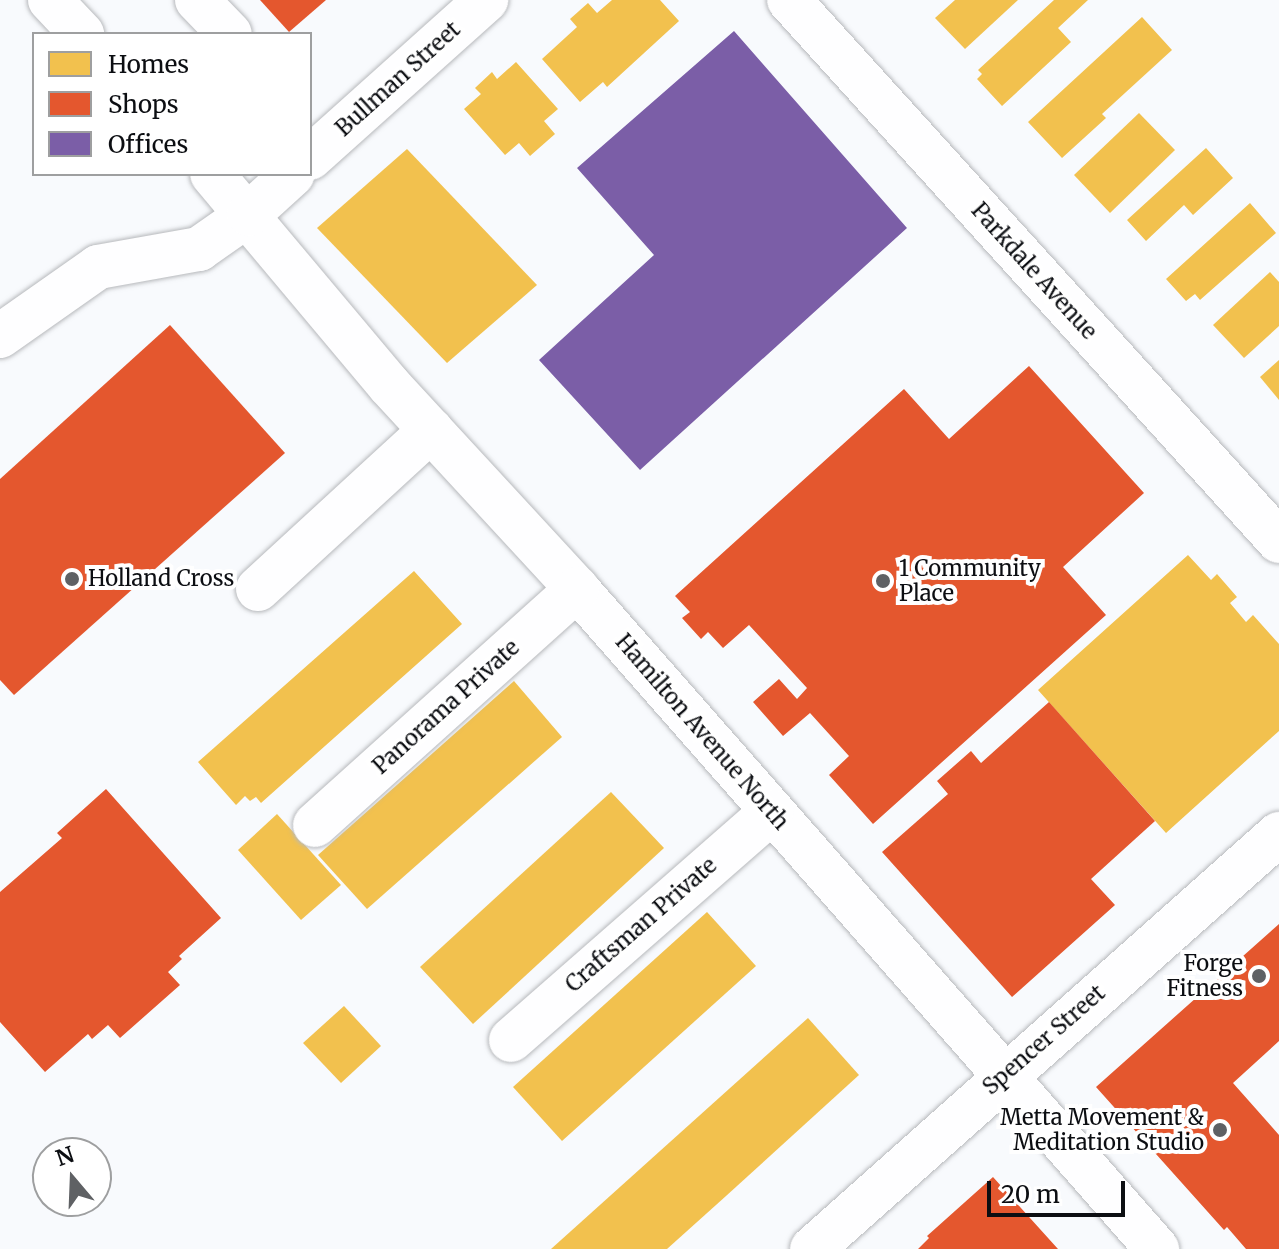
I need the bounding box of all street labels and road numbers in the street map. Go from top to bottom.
street label: Bullman Street [330,16,466,142]
street label: Parkdale Avenue [966,197,1102,345]
street label: Hamilton Avenue North [610,629,794,835]
street label: Panorama Private [367,634,525,780]
street label: Craftsman Private [560,852,722,998]
street label: Spencer Street [977,980,1111,1100]

